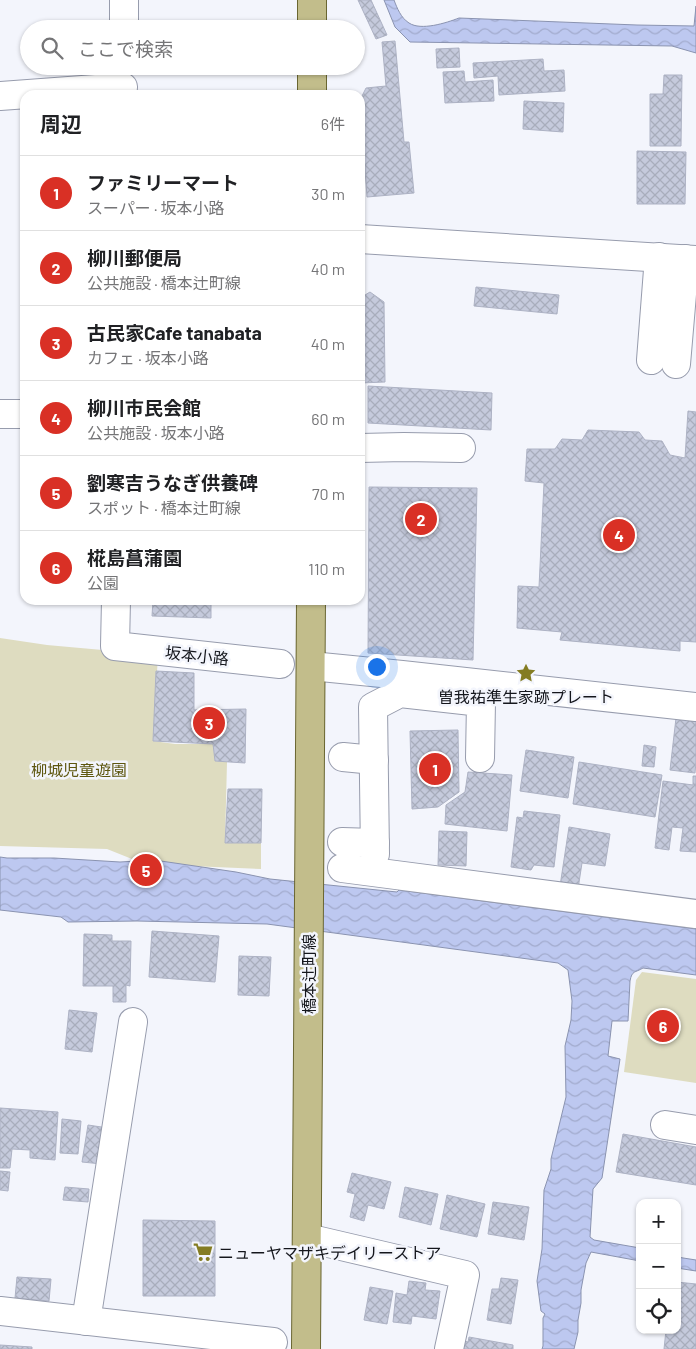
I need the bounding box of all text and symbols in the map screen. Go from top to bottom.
search box [20,20,365,75]
icon: search [38,34,66,62]
text: ここで検索 [78,37,173,60]
text: 周辺 [40,111,82,136]
text: 6件 [321,114,345,133]
text: ファミリーマート [87,171,239,194]
text: 1 [53,184,59,203]
text: 30 m [311,184,345,203]
text: スーパー · 坂本小路 [87,198,225,217]
text: 柳川郵便局 [87,246,182,269]
text: 2 [52,259,60,278]
text: 40 m [311,259,345,278]
text: 公共施設 · 橋本辻町線 [87,273,241,292]
text: 古民家Cafe tanabata [87,321,262,344]
text: 3 [52,334,60,353]
text: 40 m [311,334,345,353]
text: カフェ · 坂本小路 [87,348,209,367]
text: 柳川市民会館 [87,396,201,419]
text: 4 [51,409,61,428]
text: 60 m [311,409,345,428]
text: 公共施設 · 坂本小路 [87,423,225,442]
text: 劉寒吉うなぎ供養碑 [87,471,258,494]
text: 5 [52,484,60,503]
text: 70 m [312,484,345,503]
text: スポット · 橋本辻町線 [87,498,241,517]
pin: 2 [405,500,437,538]
pin: 4 [603,516,635,554]
text: 椛島菖蒲園 [87,546,182,569]
text: 6 [52,559,60,578]
text: 110 m [308,559,345,578]
text: 公園 [87,573,119,592]
street label: 坂本小路 [164,642,230,668]
your location [364,654,390,680]
place icon: 曽我祐準生家跡プレート [515,662,537,684]
place label: 曽我祐準生家跡プレート [438,687,614,706]
pin: 3 [193,704,225,742]
pin: 1 [419,750,451,788]
park label: 柳城児童遊園 [31,760,127,779]
pin: 5 [130,851,162,889]
street label: 橋本辻町線 [299,934,318,1014]
pin: 6 [647,1007,679,1045]
map controls [636,1199,681,1334]
button: + [636,1199,681,1244]
supermarket icon: ニューヤマザキデイリーストア [192,1241,214,1263]
place label: ニューヤマザキデイリーストア [218,1243,441,1262]
button: − [636,1244,681,1289]
button: locate [636,1289,681,1334]

